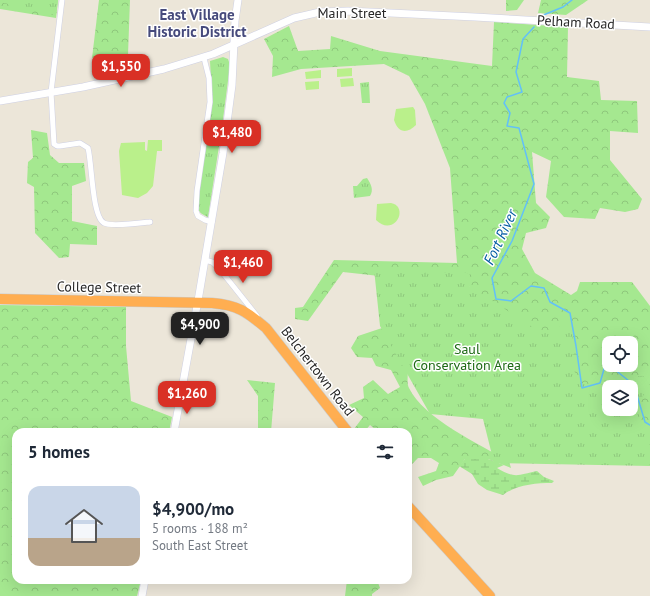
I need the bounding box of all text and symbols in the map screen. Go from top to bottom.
street label: Main Street [318,4,387,22]
district label: East Village Historic District [148,5,247,41]
street label: Pelham Road [537,11,615,33]
pin: $1,550 [88,54,154,88]
text: $1,550 [101,58,141,75]
pin: $1,480 [199,120,265,154]
text: $1,480 [212,124,252,141]
water label: Fort River [479,205,522,268]
pin: $1,460 [210,250,276,284]
text: $1,460 [223,254,263,271]
street label: College Street [57,277,142,297]
pin: $4,900 [167,312,233,346]
text: $4,900 [180,316,220,333]
street label: Belchertown Road [277,323,359,419]
map controls [602,336,638,416]
button: locate [602,336,638,372]
park label: Saul Conservation Area [413,340,521,374]
button: layers [602,380,638,416]
pin: $1,260 [154,381,220,415]
text: $1,260 [167,385,207,402]
text: 5 homes [28,441,90,463]
icon: filters [374,441,396,463]
text: $4,900/mo [152,498,234,520]
icon: home [60,502,108,550]
text: 5 rooms · 188 m² [152,520,248,537]
text: South East Street [152,537,248,554]

